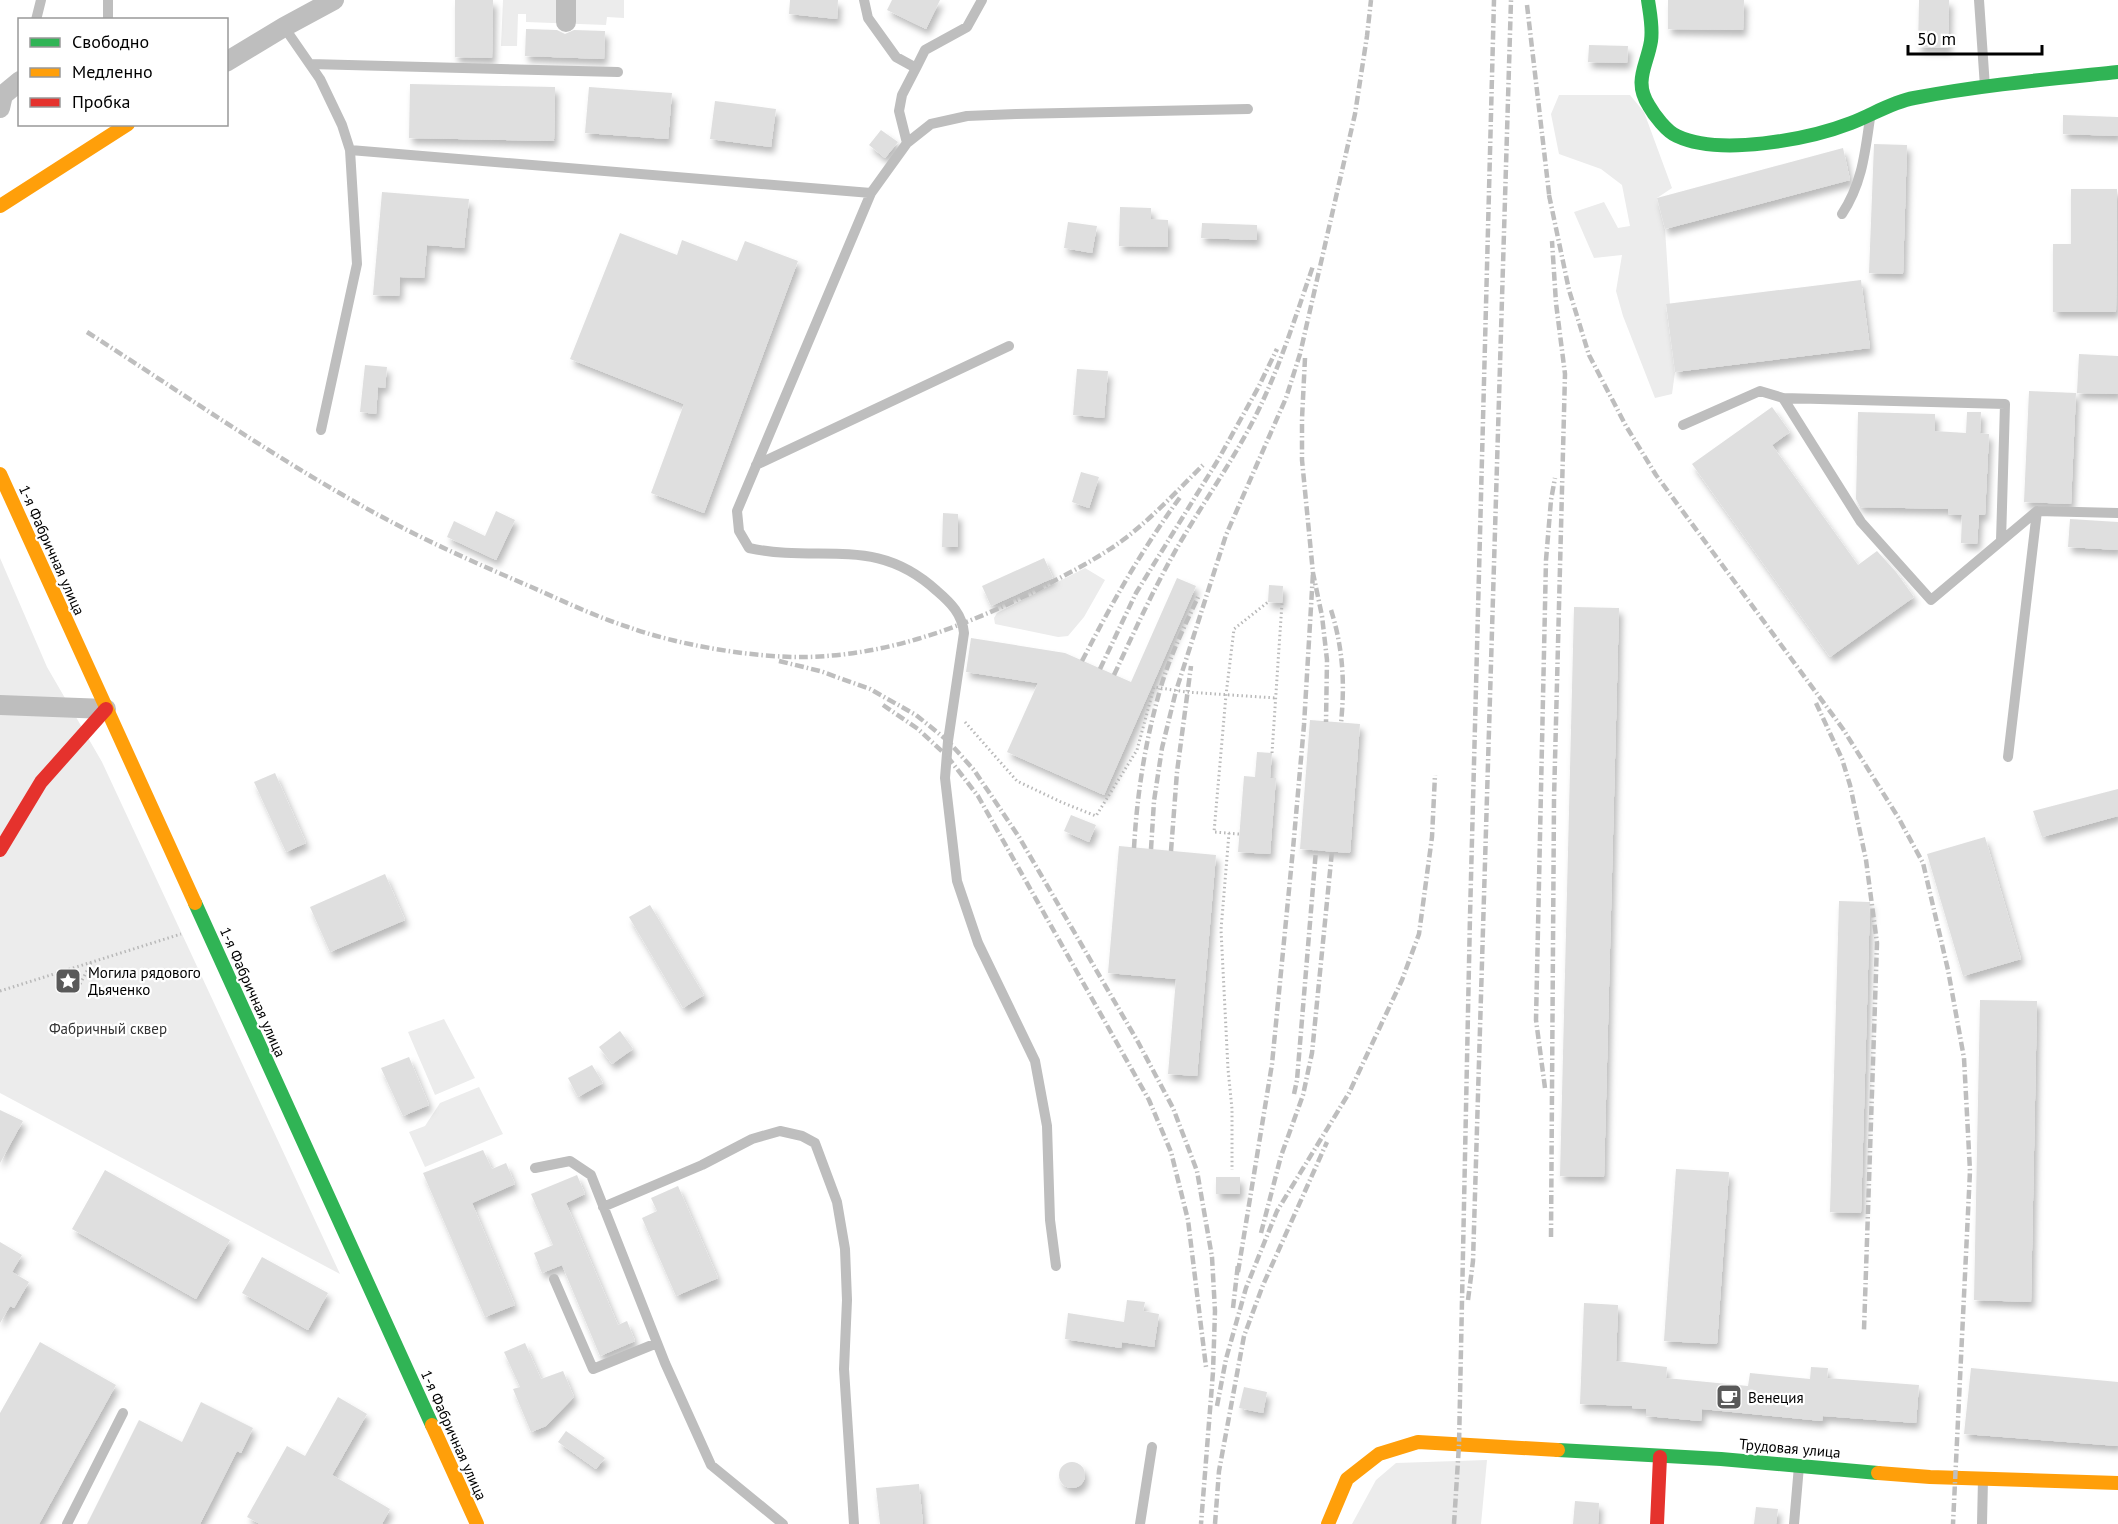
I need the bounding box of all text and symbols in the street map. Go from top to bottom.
legend [18,18,228,126]
scale bar [1908,18,2042,56]
text: 50 m [1917,27,1956,50]
text: Свободно [72,30,149,53]
text: Медленно [72,60,153,83]
text: Пробка [72,90,130,113]
street label: 1-я Фабричная улица [15,482,89,618]
street label: 1-я Фабричная улица [216,924,290,1060]
place label: Могила рядового Дьяченко [88,963,201,999]
place icon: Могила рядового Дьяченко [53,966,83,996]
park label: Фабричный сквер [49,1019,167,1038]
street label: 1-я Фабричная улица [417,1367,491,1503]
cafe icon: Венеция [1714,1382,1744,1412]
place label: Венеция [1748,1388,1804,1407]
street label: Трудовая улица [1738,1434,1842,1462]

